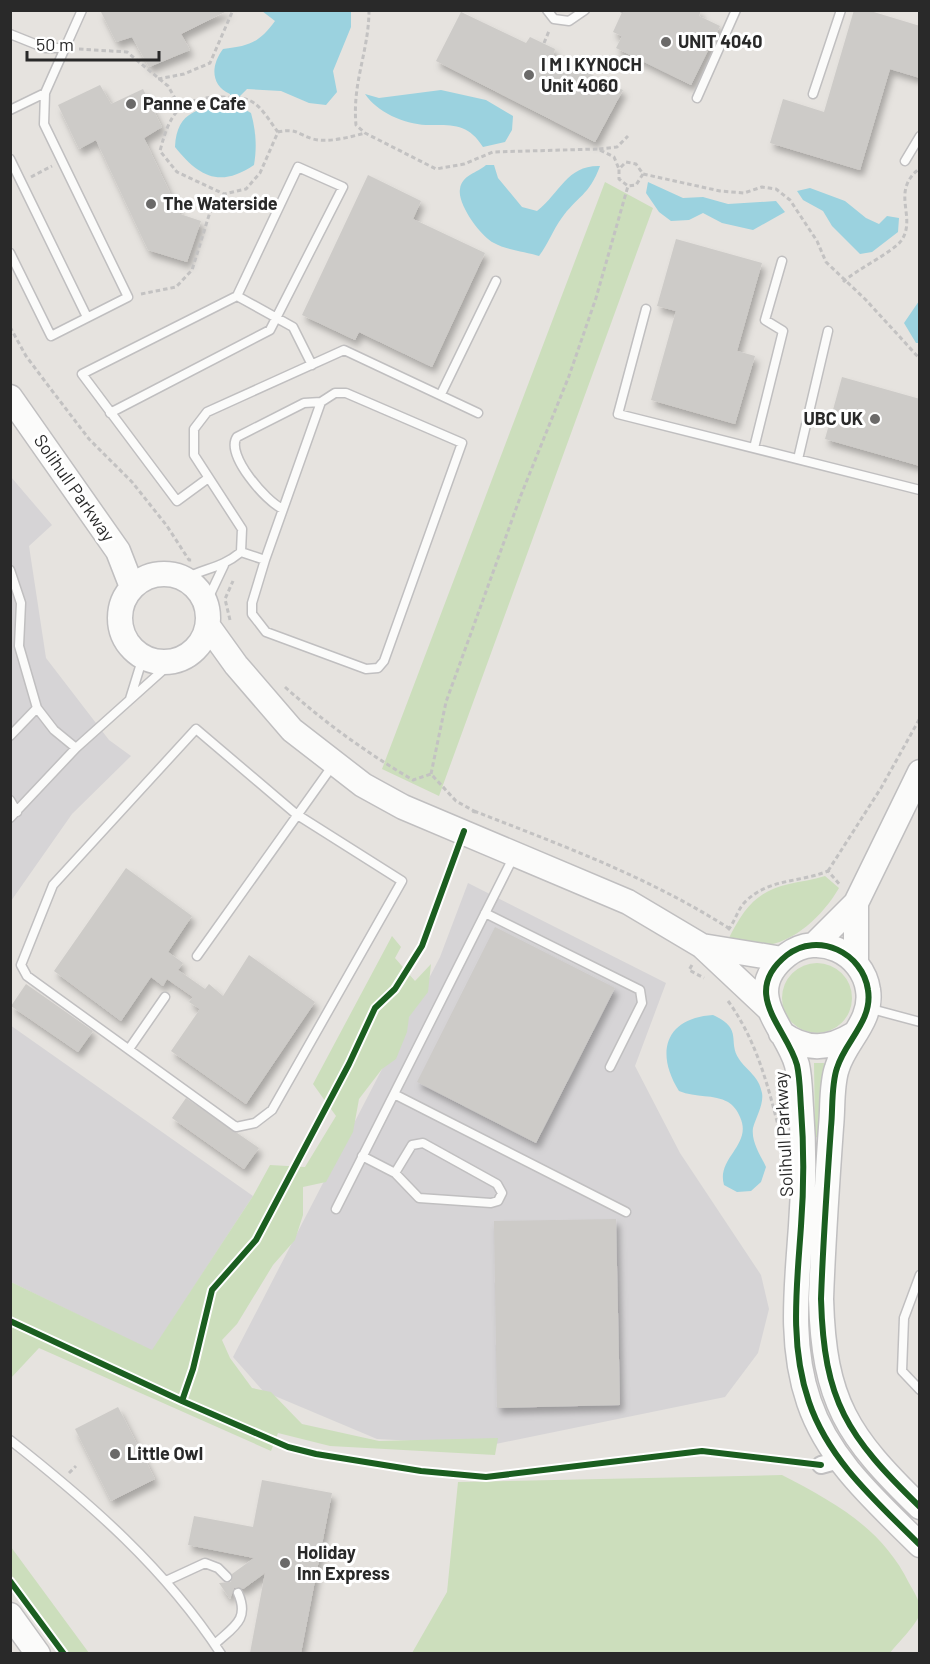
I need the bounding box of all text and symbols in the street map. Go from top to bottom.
scale bar [27,24,159,62]
place label: UNIT 4040 [678,30,762,52]
text: 50 m [36,33,74,55]
marker: UNIT 4040 [659,35,673,49]
place label: I M I KYNOCH Unit 4060 [541,53,642,96]
marker: I M I KYNOCH Unit 4060 [522,68,536,82]
place label: Panne e Cafe [143,92,246,114]
marker: Panne e Cafe [124,97,138,111]
place label: The Waterside [163,192,278,214]
marker: The Waterside [144,197,158,211]
place label: UBC UK [803,407,863,429]
marker: UBC UK [868,412,882,426]
street label: Solihull Parkway [30,430,120,545]
street label: Solihull Parkway [769,1071,797,1197]
place label: Little Owl [127,1442,203,1464]
marker: Little Owl [108,1447,122,1461]
place label: Holiday Inn Express [297,1541,390,1584]
marker: Holiday Inn Express [278,1556,292,1570]

